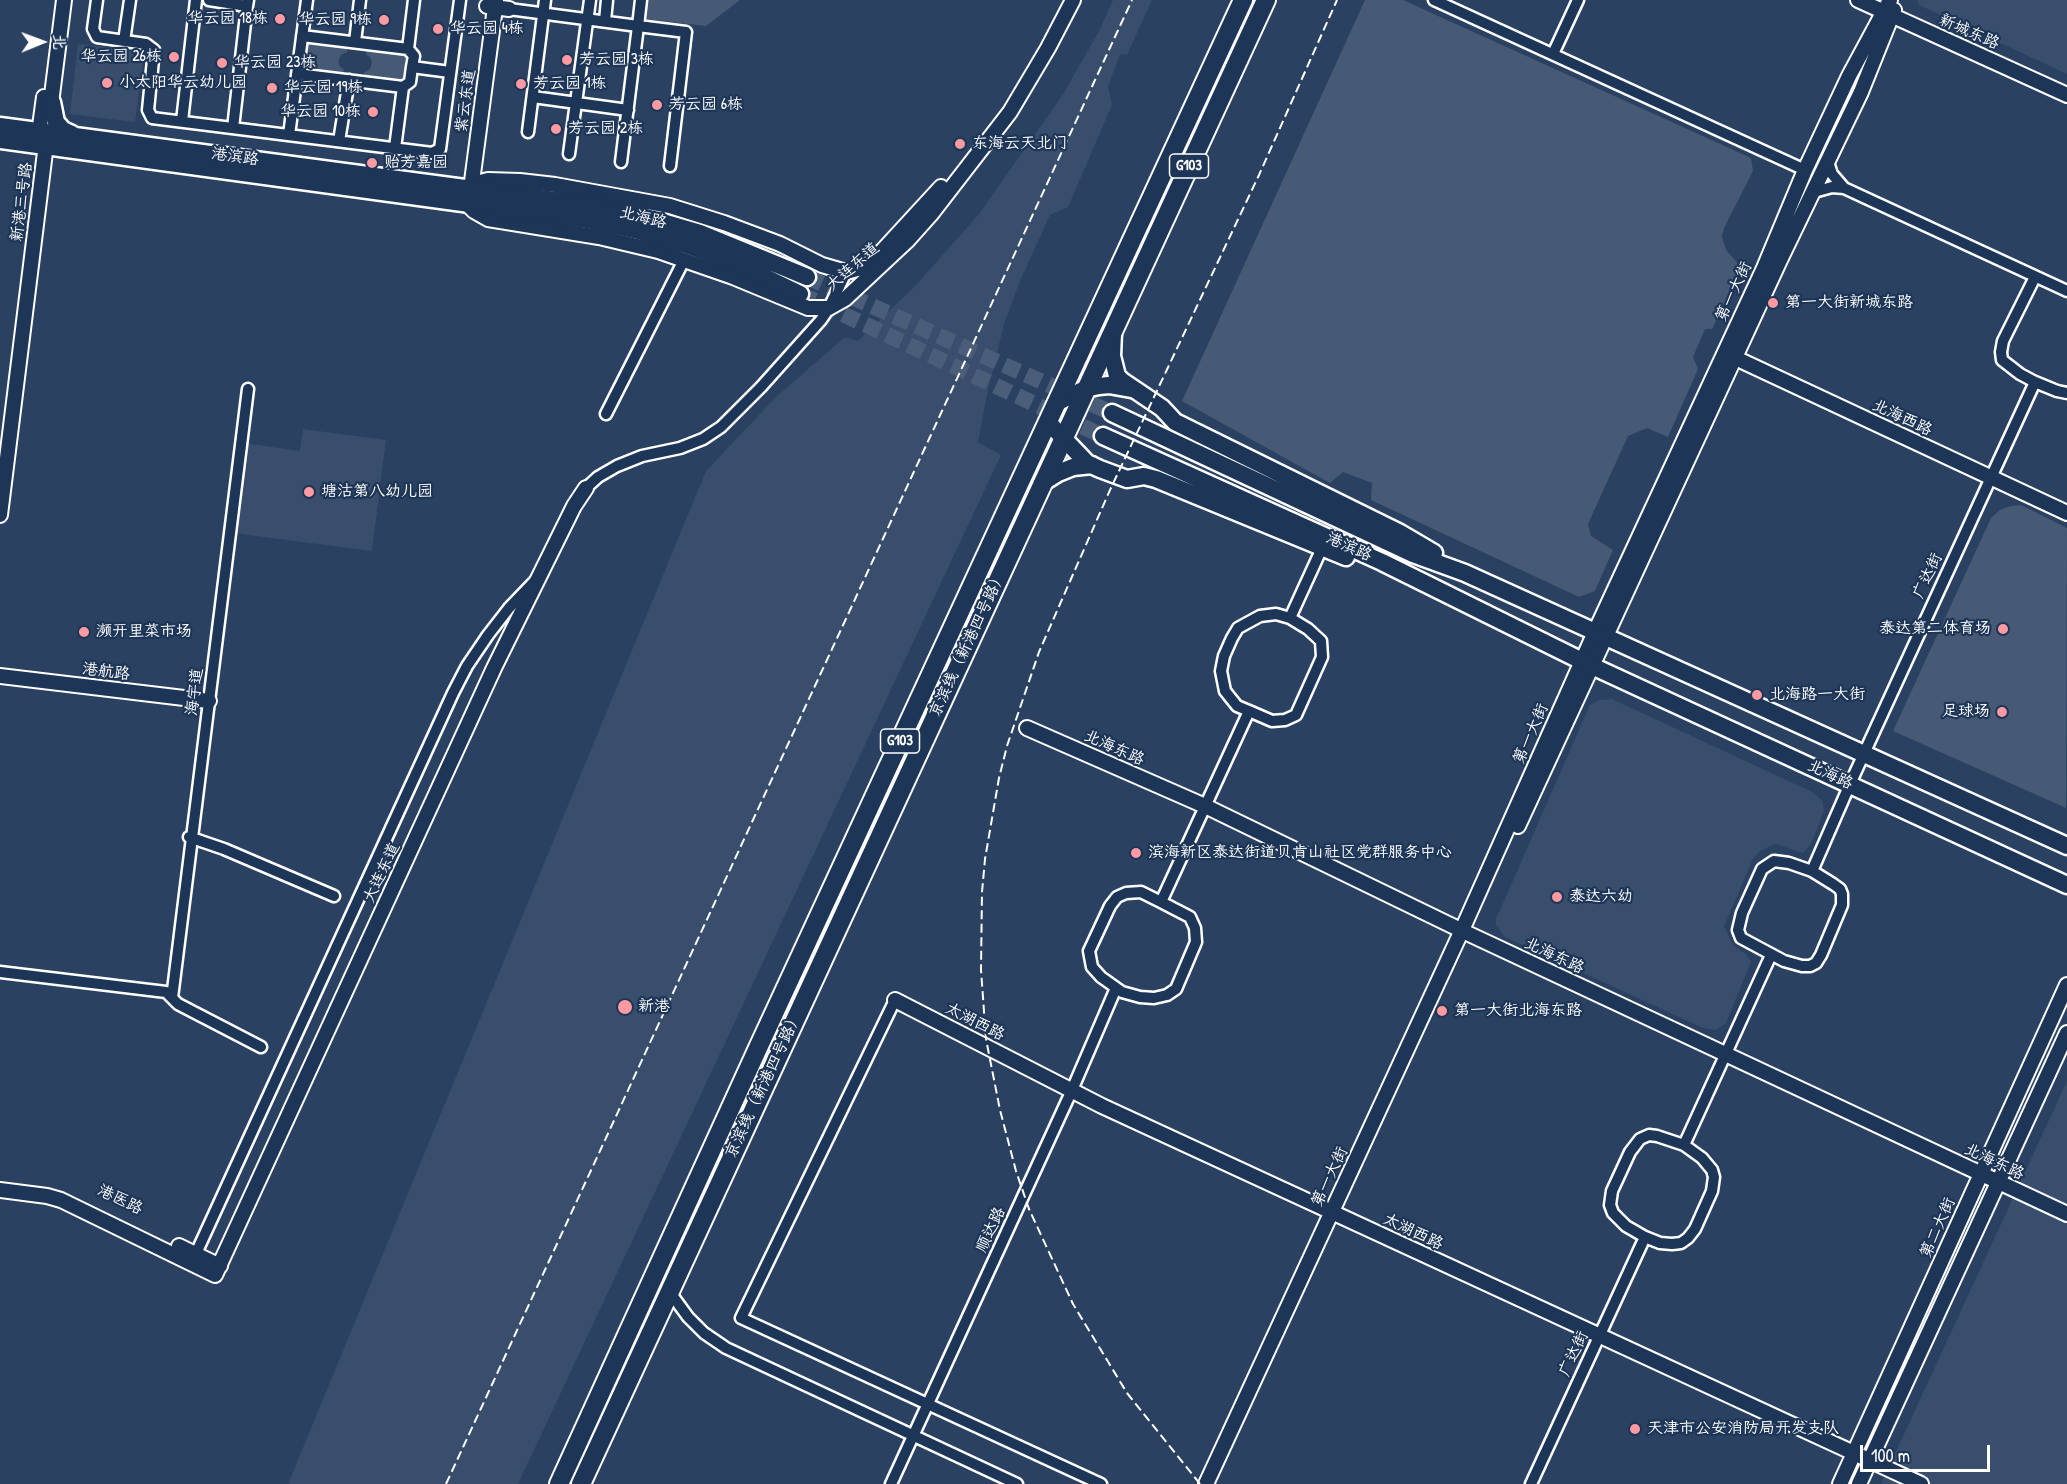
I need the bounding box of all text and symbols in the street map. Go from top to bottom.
place label: 华云园 18栋 [188,9,268,29]
place label: 华云园 9栋 [298,10,372,30]
street label: 新城东路 [1936,10,2002,54]
north arrow [12,12,72,72]
marker: 华云园 18栋 [273,12,287,26]
marker: 华云园 9栋 [377,13,391,27]
place label: 华云园 4栋 [450,19,524,39]
marker: 华云园 4栋 [431,22,445,36]
text: 北 [49,33,71,50]
place label: 华云园 26栋 [80,47,162,67]
marker: 华云园 26栋 [167,50,181,64]
place label: 芳云园 3栋 [579,50,654,70]
place label: 华云园 23栋 [234,53,316,73]
marker: 芳云园 3栋 [560,53,574,67]
marker: 华云园 23栋 [215,56,229,70]
street label: 紫云东道 [452,68,480,134]
place label: 小太阳华云幼儿园 [119,73,247,93]
place label: 芳云园 1栋 [533,74,606,94]
marker: 小太阳华云幼儿园 [100,76,114,90]
marker: 芳云园 1栋 [514,77,528,91]
place label: 华云园 19栋 [284,78,363,98]
marker: 华云园 19栋 [265,81,279,95]
place label: 芳云园 6栋 [669,95,743,115]
marker: 芳云园 6栋 [650,98,664,112]
place label: 华云园 10栋 [280,102,361,122]
marker: 华云园 10栋 [366,105,380,119]
place label: 芳云园 2栋 [568,119,643,139]
marker: 芳云园 2栋 [549,122,563,136]
place label: 东海云天北门 [972,134,1068,154]
marker: 东海云天北门 [953,137,967,151]
street label: 港滨路 [210,144,260,170]
place label: 贻芳嘉园 [384,153,448,173]
road number: G103 [1170,154,1208,178]
marker: 贻芳嘉园 [365,156,379,170]
street label: 新港三号路 [8,161,36,243]
street label: 北海路 [617,203,669,233]
street label: 大连东道 [823,239,883,295]
street label: 第一大街 [1712,259,1756,325]
place label: 第一大街新城东路 [1785,293,1913,313]
marker: 第一大街新城东路 [1766,296,1780,310]
street label: 北海西路 [1869,396,1935,440]
place label: 塘沽第八幼儿园 [321,482,433,502]
marker: 塘沽第八幼儿园 [302,485,316,499]
street label: 港滨路 [1323,528,1375,566]
street label: 广达街 [1909,550,1947,602]
street label: 京滨线（新港四号路） [925,567,1011,721]
place label: 泰达第二体育场 [1879,619,1991,639]
place label: 濒开里菜市场 [96,622,192,642]
marker: 泰达第二体育场 [1996,622,2010,636]
marker: 濒开里菜市场 [77,625,91,639]
street label: 港航路 [81,660,131,684]
street label: 海宇道 [183,667,207,717]
place label: 北海路一大街 [1769,685,1865,705]
marker: 北海路一大街 [1750,688,1764,702]
street label: 第一大街 [1509,701,1553,767]
place label: 足球场 [1942,702,1990,722]
marker: 足球场 [1995,705,2009,719]
street label: 北海东路 [1081,726,1147,770]
road number: G103 [880,729,920,753]
street label: 北海路 [1804,756,1856,794]
street label: 大连东道 [360,840,404,906]
place label: 滨海新区泰达街道贝肯山社区党群服务中心 [1148,843,1452,863]
marker: 滨海新区泰达街道贝肯山社区党群服务中心 [1129,846,1143,860]
place label: 泰达六幼 [1569,887,1633,907]
marker: 泰达六幼 [1550,890,1564,904]
street label: 北海东路 [1521,934,1587,978]
place label: 新港 [638,997,670,1017]
marker: 新港 [616,998,634,1016]
street label: 太湖西路 [942,999,1008,1045]
place label: 第一大街北海东路 [1454,1001,1582,1021]
marker: 第一大街北海东路 [1435,1004,1449,1018]
street label: 京滨线（新港四号路） [721,1008,807,1162]
street label: 北海东路 [1961,1140,2027,1184]
street label: 第一大街 [1308,1144,1352,1210]
street label: 港医路 [94,1181,146,1219]
street label: 第二大街 [1916,1195,1960,1261]
street label: 顺达路 [972,1204,1010,1256]
street label: 太湖西路 [1380,1210,1446,1254]
street label: 广达街 [1555,1328,1593,1380]
place label: 天津市公安消防局开发支队 [1647,1419,1839,1439]
marker: 天津市公安消防局开发支队 [1628,1422,1642,1436]
scale bar [1863,1433,1994,1471]
text: 100 m [1871,1443,1910,1468]

